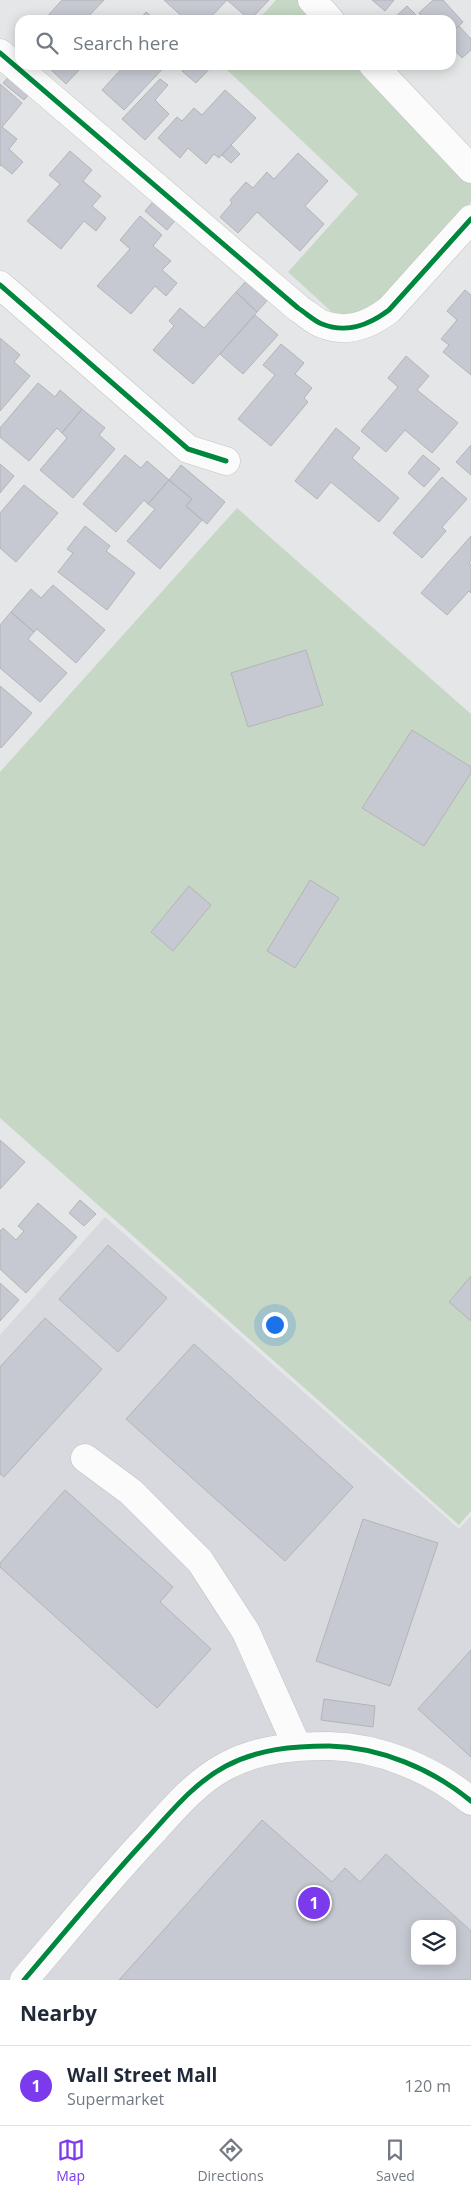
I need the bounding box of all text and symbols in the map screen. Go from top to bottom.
search box [15,15,456,70]
icon: search [33,29,61,57]
text: Search here [73,30,179,56]
your location [262,1312,288,1338]
pin: 1 [298,1884,330,1922]
map controls [411,1920,456,1965]
button: layers [411,1920,456,1965]
text: Nearby [20,1999,97,2027]
text: Wall Street Mall [67,2062,217,2088]
text: 1 [31,2075,41,2097]
text: 120 m [405,2075,451,2097]
text: Supermarket [67,2088,164,2110]
tab: Map [56,2136,85,2185]
tab: Directions [197,2136,264,2185]
tab: Saved [376,2136,415,2185]

